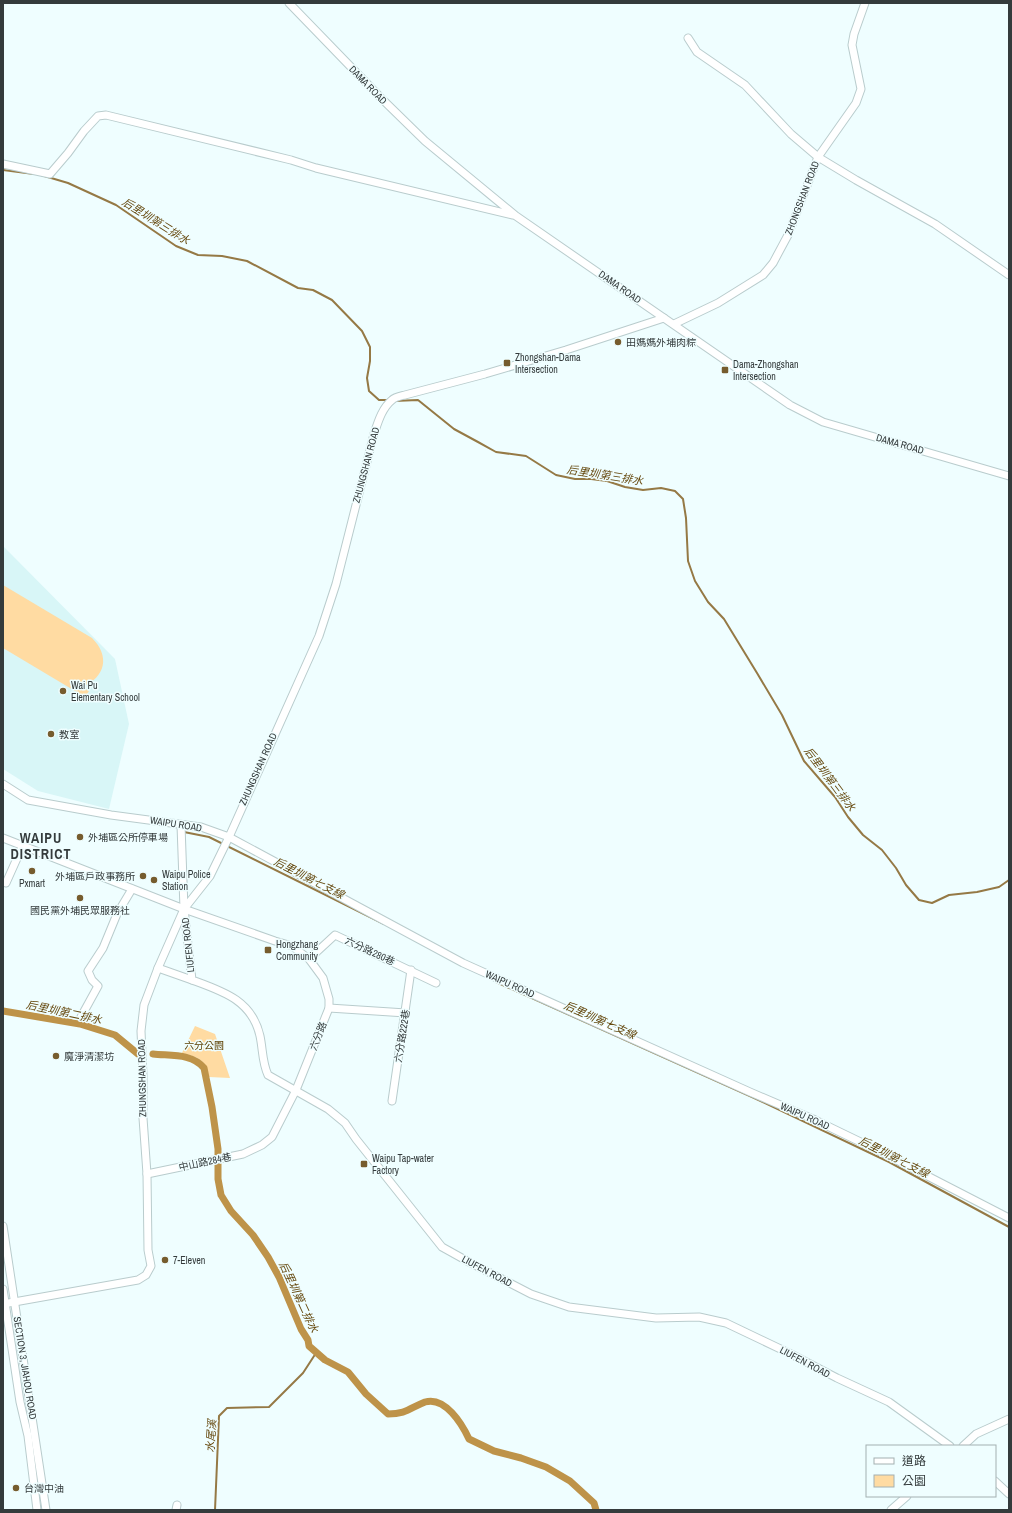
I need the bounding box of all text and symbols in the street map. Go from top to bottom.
street label: DAMA ROAD [346,63,390,107]
street label: ZHONGSHAN ROAD [782,159,822,237]
water label: 后里圳第三排水 [120,195,193,248]
street label: DAMA ROAD [596,268,644,306]
place label: 田媽媽外埔肉粽 [626,336,696,349]
marker: 田媽媽外埔肉粽 [613,337,623,347]
place label: Zhongshan-Dama Intersection [515,351,581,376]
marker: Zhongshan-Dama Intersection [502,358,512,368]
place label: Dama-Zhongshan Intersection [733,358,799,383]
marker: Dama-Zhongshan Intersection [720,365,730,375]
street label: ZHUNGSHAN ROAD [350,426,382,504]
street label: DAMA ROAD [875,431,926,457]
water label: 后里圳第三排水 [566,462,645,488]
place label: Wai Pu Elementary School [71,679,140,704]
marker: Wai Pu Elementary School [58,686,68,696]
place label: 教室 [59,728,79,741]
marker: 教室 [46,729,56,739]
street label: ZHUNGSHAN ROAD [236,731,280,807]
water label: 后里圳第三排水 [801,744,859,815]
street label: WAIPU ROAD [149,813,203,835]
district label: WAIPU DISTRICT [11,829,71,863]
place label: 外埔區公所停車場 [88,831,168,844]
marker: 外埔區公所停車場 [75,832,85,842]
water label: 后里圳第七支線 [272,854,348,903]
marker: Pxmart [27,866,37,876]
place label: Waipu Police Station [162,868,211,893]
place label: 外埔區戶政事務所 [55,870,135,883]
marker: 外埔區戶政事務所 [138,871,148,881]
marker: Waipu Police Station [149,875,159,885]
place label: Pxmart [19,877,46,890]
marker: 國民黨外埔民眾服務社 [75,893,85,903]
place label: 國民黨外埔民眾服務社 [30,904,130,917]
street label: LIUFEN ROAD [179,917,197,973]
street label: 六分路280巷 [343,934,397,968]
place label: Hongzhang Community [276,938,319,963]
marker: Hongzhang Community [263,945,273,955]
street label: WAIPU ROAD [483,967,537,1001]
water label: 后里圳第二排水 [25,997,104,1027]
water label: 后里圳第七支線 [562,998,640,1043]
street label: 六分路222巷 [391,1008,413,1064]
street label: 六分路 [306,1020,330,1052]
street label: ZHUNGSHAN ROAD [135,1039,149,1117]
park label: 六分公園 [184,1039,224,1052]
place label: 魔淨清潔坊 [64,1050,114,1063]
marker: 魔淨清潔坊 [51,1051,61,1061]
street label: WAIPU ROAD [778,1099,832,1133]
water label: 后里圳第七支線 [857,1133,933,1182]
street label: 中山路284巷 [177,1150,233,1174]
place label: Waipu Tap-water Factory [372,1152,434,1177]
marker: Waipu Tap-water Factory [359,1159,369,1169]
street label: LIUFEN ROAD [460,1252,514,1290]
place label: 7-Eleven [173,1254,205,1267]
marker: 7-Eleven [160,1255,170,1265]
water label: 后里圳第二排水 [276,1259,322,1336]
street label: SECTION 3, JIAHOU ROAD [10,1316,40,1420]
street label: LIUFEN ROAD [778,1343,832,1381]
water label: 水尾溪 [203,1417,219,1453]
legend [866,1445,996,1497]
text: 道路 [902,1453,926,1469]
text: 公園 [902,1473,926,1489]
place label: 台灣中油 [24,1482,64,1495]
marker: 台灣中油 [11,1483,21,1493]

